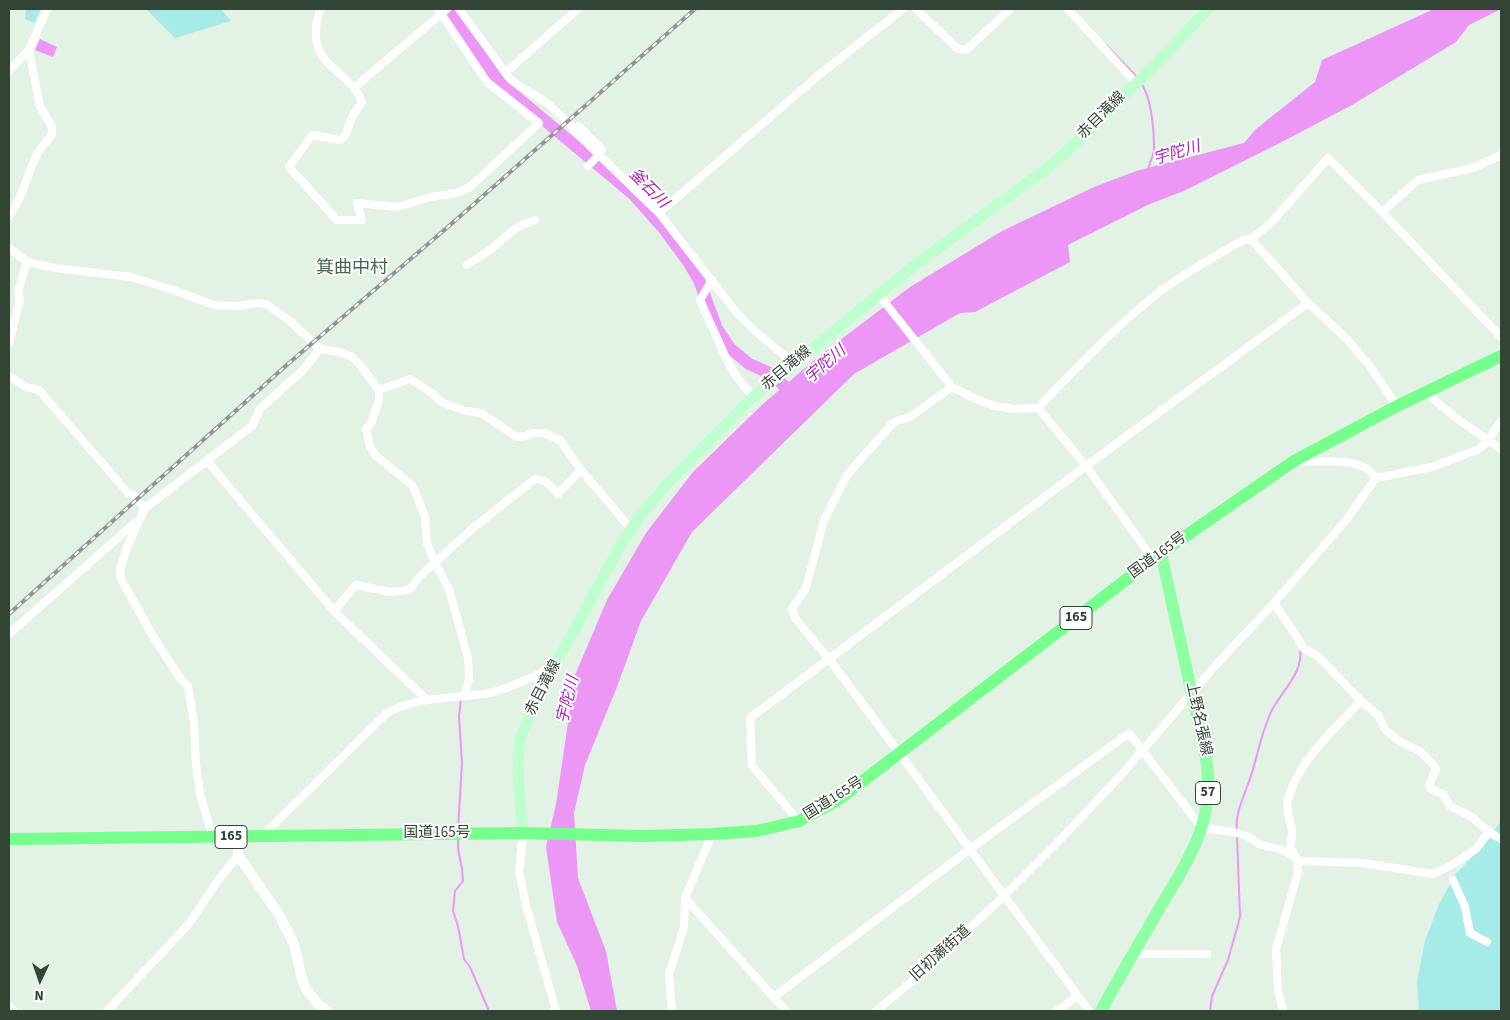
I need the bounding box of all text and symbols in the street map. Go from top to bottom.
street label: 赤目滝線 [1074,88,1130,144]
water label: 宇陀川 [1151,138,1203,170]
water label: 釜石川 [624,165,672,213]
district label: 箕曲中村 [316,258,388,280]
water label: 宇陀川 [802,342,850,388]
street label: 赤目滝線 [758,343,816,395]
street label: 国道165号 [1125,529,1191,583]
road number: 165 [1060,606,1092,630]
street label: 赤目滝線 [522,657,566,719]
water label: 宇陀川 [554,674,584,726]
street label: 上野名張線 [1181,680,1215,758]
street label: 国道165号 [801,774,867,824]
road number: 57 [1196,781,1220,804]
street label: 国道165号 [403,825,471,843]
road number: 165 [215,826,247,849]
street label: 旧初瀬街道 [907,922,975,986]
north arrow [15,955,65,1005]
text: N [34,985,44,1005]

